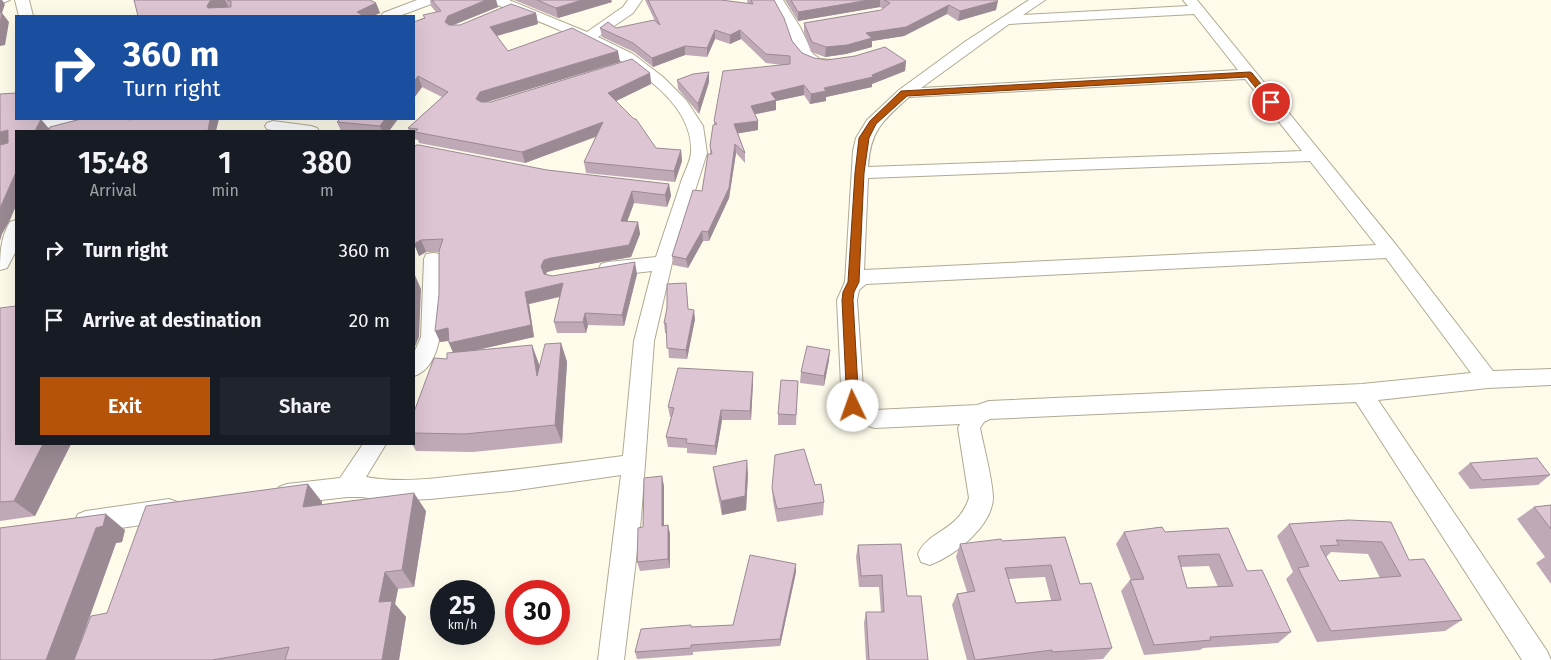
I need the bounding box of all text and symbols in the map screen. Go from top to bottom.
text: 360 m [123,33,219,75]
icon: right [40,35,105,100]
text: Turn right [123,75,220,102]
pin [1250,81,1292,123]
icon: arrive [1257,88,1285,116]
text: 15:48 [78,145,148,181]
text: 1 [218,145,232,181]
text: 380 [302,145,352,181]
text: Arrival [90,181,137,200]
text: min [211,181,239,200]
text: m [320,181,334,200]
icon: right [40,236,68,264]
text: Turn right [83,239,168,262]
text: 360 m [338,239,390,262]
icon: arrive [40,306,68,334]
text: Arrive at destination [83,309,262,332]
text: 20 m [349,309,390,332]
button: Exit [40,377,210,435]
button: Share [220,377,390,435]
position arrow [826,379,878,431]
speed limit sign: 30 [505,580,570,645]
text: 25 [449,591,476,621]
text: km/h [448,618,477,632]

